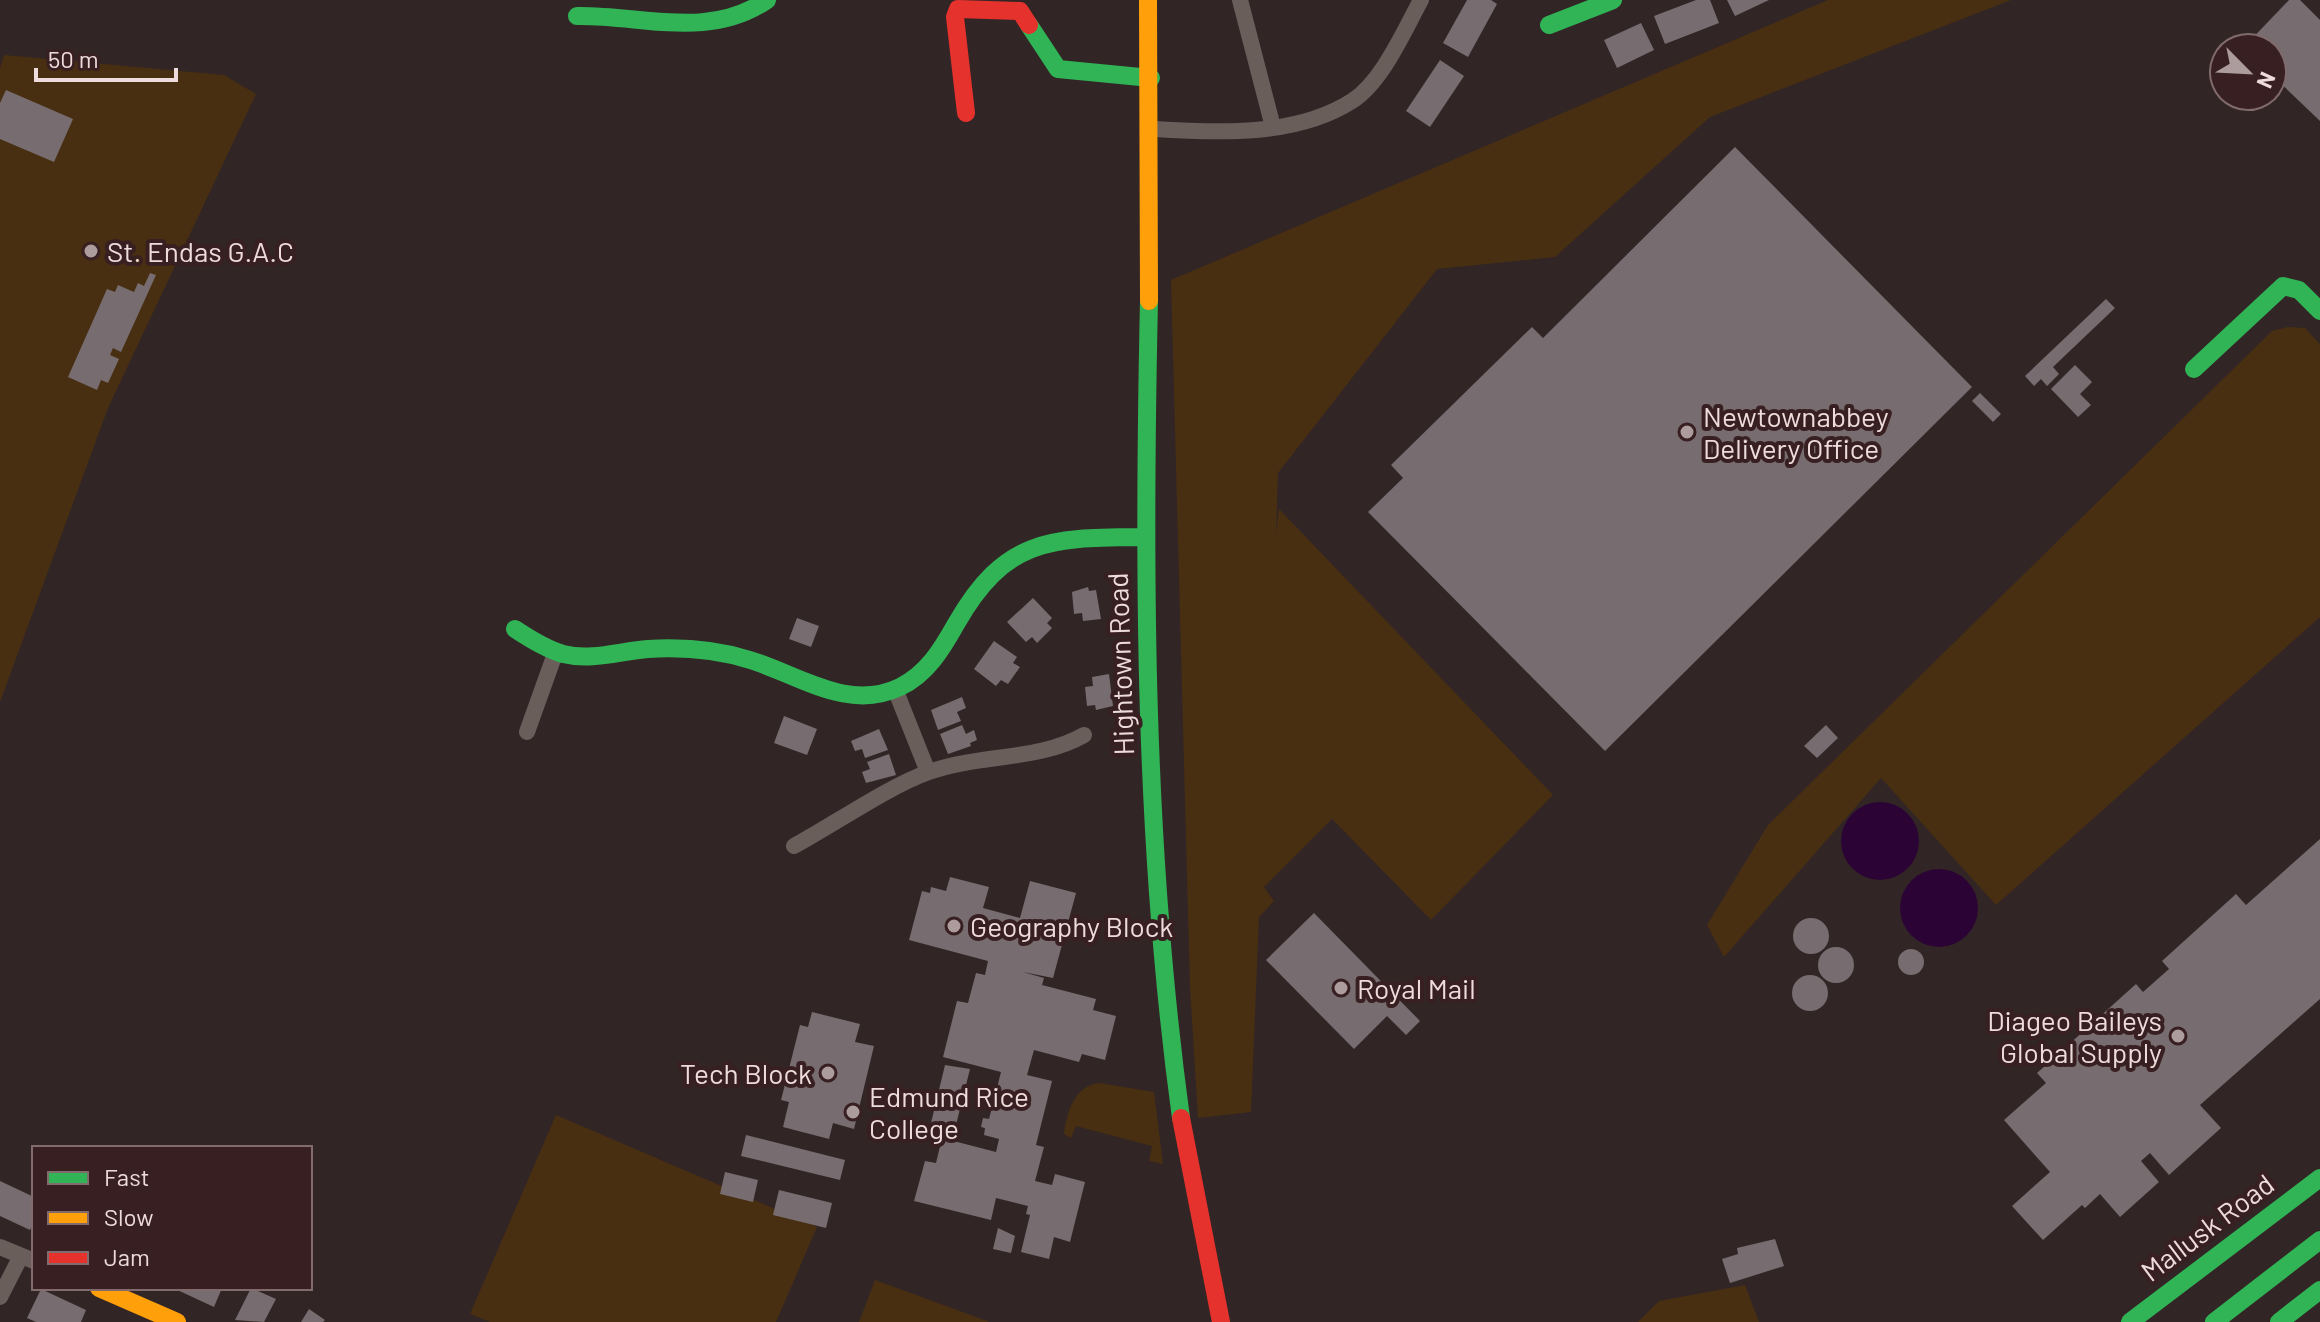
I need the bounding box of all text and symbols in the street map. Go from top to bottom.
scale bar [36,32,176,82]
north arrow [2208,32,2288,112]
text: 50 m [48,44,99,73]
text: N [2252,69,2282,93]
place label: St. Endas G.A.C [107,234,294,268]
marker: St. Endas G.A.C [82,242,100,260]
place label: Newtownabbey Delivery Office [1703,399,1889,465]
marker: Newtownabbey Delivery Office [1678,423,1696,441]
street label: Hightown Road [1100,572,1140,756]
place label: Geography Block [970,909,1173,943]
marker: Geography Block [945,917,963,935]
place label: Royal Mail [1357,971,1476,1005]
marker: Royal Mail [1332,979,1350,997]
place label: Diageo Baileys Global Supply [1987,1003,2162,1069]
marker: Diageo Baileys Global Supply [2169,1027,2187,1045]
place label: Tech Block [680,1056,812,1090]
marker: Tech Block [819,1064,837,1082]
place label: Edmund Rice College [869,1079,1029,1145]
marker: Edmund Rice College [844,1103,862,1121]
legend [32,1146,312,1290]
text: Fast [104,1162,149,1191]
street label: Mallusk Road [2134,1166,2280,1288]
text: Slow [104,1202,153,1231]
text: Jam [104,1242,150,1271]

